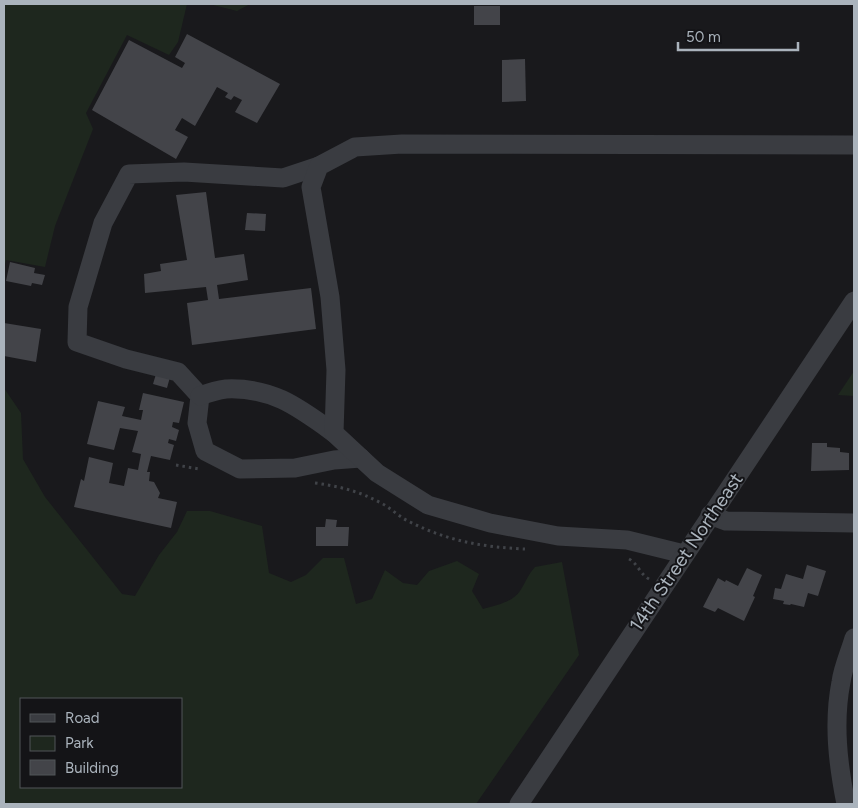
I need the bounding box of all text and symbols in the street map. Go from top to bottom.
scale bar [678,20,798,52]
text: 50 m [686,28,721,46]
street label: 14th Street Northeast [624,468,748,636]
legend [20,698,182,788]
text: Road [65,709,100,727]
text: Park [65,734,94,752]
text: Building [65,759,119,777]

